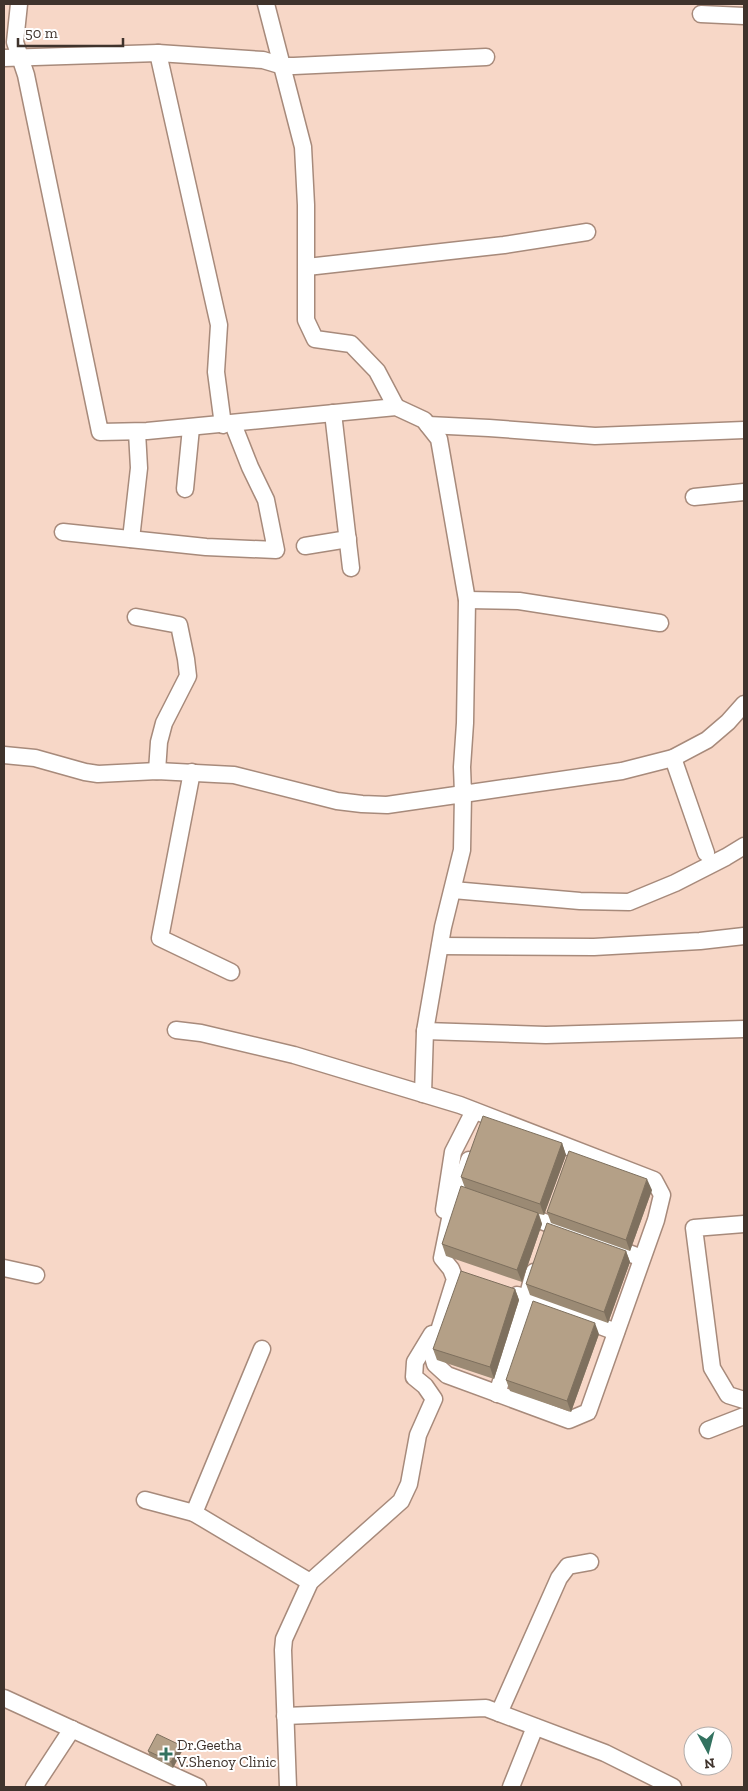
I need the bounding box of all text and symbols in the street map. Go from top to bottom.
scale bar [18,15,122,47]
text: 50 m [25,24,58,42]
north arrow [683,1726,733,1776]
place label: Dr.Geetha V.Shenoy Clinic [176,1736,277,1771]
marker: Dr.Geetha V.Shenoy Clinic [159,1747,173,1761]
text: N [703,1754,716,1773]

